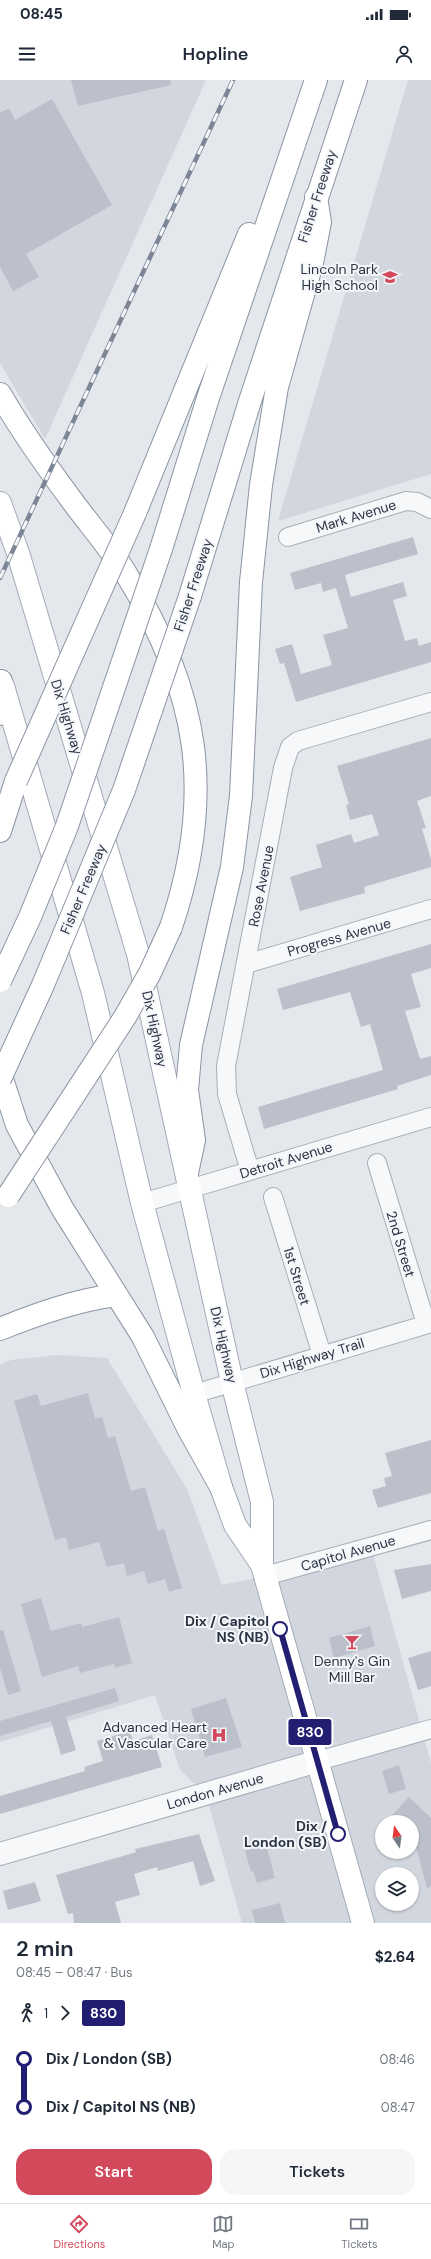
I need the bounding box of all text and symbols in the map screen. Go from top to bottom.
text: 08:45 [20,4,63,24]
text: Hopline [182,42,249,66]
icon: menu [16,43,38,65]
icon: person [393,43,415,65]
street label: Fisher Freeway [294,147,341,245]
place label: Lincoln Park High School [300,260,378,294]
school or university icon: Lincoln Park High School [381,268,399,286]
street label: Mark Avenue [314,495,398,537]
street label: Fisher Freeway [170,536,217,634]
street label: Dix Highway [47,677,87,757]
street label: Fisher Freeway [56,841,110,937]
street label: Rose Avenue [244,844,278,928]
street label: Progress Avenue [285,914,393,960]
street label: Dix Highway [138,989,172,1069]
street label: Detroit Avenue [237,1137,335,1183]
street label: 2nd Street [382,1209,420,1279]
street label: 1st Street [280,1245,314,1307]
street label: Dix Highway [206,1305,242,1385]
street label: Dix Highway Trail [258,1334,366,1382]
street label: Capitol Avenue [299,1531,398,1575]
place label: Dix / Capitol NS (NB) [185,1612,269,1646]
marker: Dix / Capitol NS (NB) [272,1621,288,1637]
bar icon: Denny's Gin Mill Bar [343,1633,361,1651]
place label: Denny's Gin Mill Bar [314,1652,390,1686]
place label: Advanced Heart & Vascular Care [102,1718,207,1752]
line badge: 830 [287,1719,333,1745]
text: 830 [296,1723,324,1741]
hospital icon: Advanced Heart & Vascular Care [210,1726,228,1744]
street label: London Avenue [165,1769,266,1813]
north arrow [375,1815,419,1859]
map controls [375,1815,419,1911]
place label: Dix / London (SB) [244,1817,327,1851]
marker: Dix / London (SB) [330,1826,346,1842]
button: layers [375,1867,419,1911]
text: 2 min [16,1934,74,1963]
text: $2.64 [375,1947,415,1967]
text: 08:45 – 08:47 · Bus [16,1964,132,1981]
icon: walk [16,2002,38,2024]
icon: forward [54,2002,76,2024]
text: 830 [90,2004,117,2022]
text: 1 [44,2005,48,2022]
text: Dix / London (SB) [46,2049,172,2069]
text: 08:46 [380,2051,415,2068]
text: Dix / Capitol NS (NB) [46,2097,196,2117]
text: 08:47 [381,2099,415,2116]
button: Start [16,2149,212,2195]
button: Tickets [220,2149,415,2195]
tab: Directions [53,2213,105,2251]
tab: Map [212,2213,234,2251]
tab: Tickets [341,2213,378,2251]

